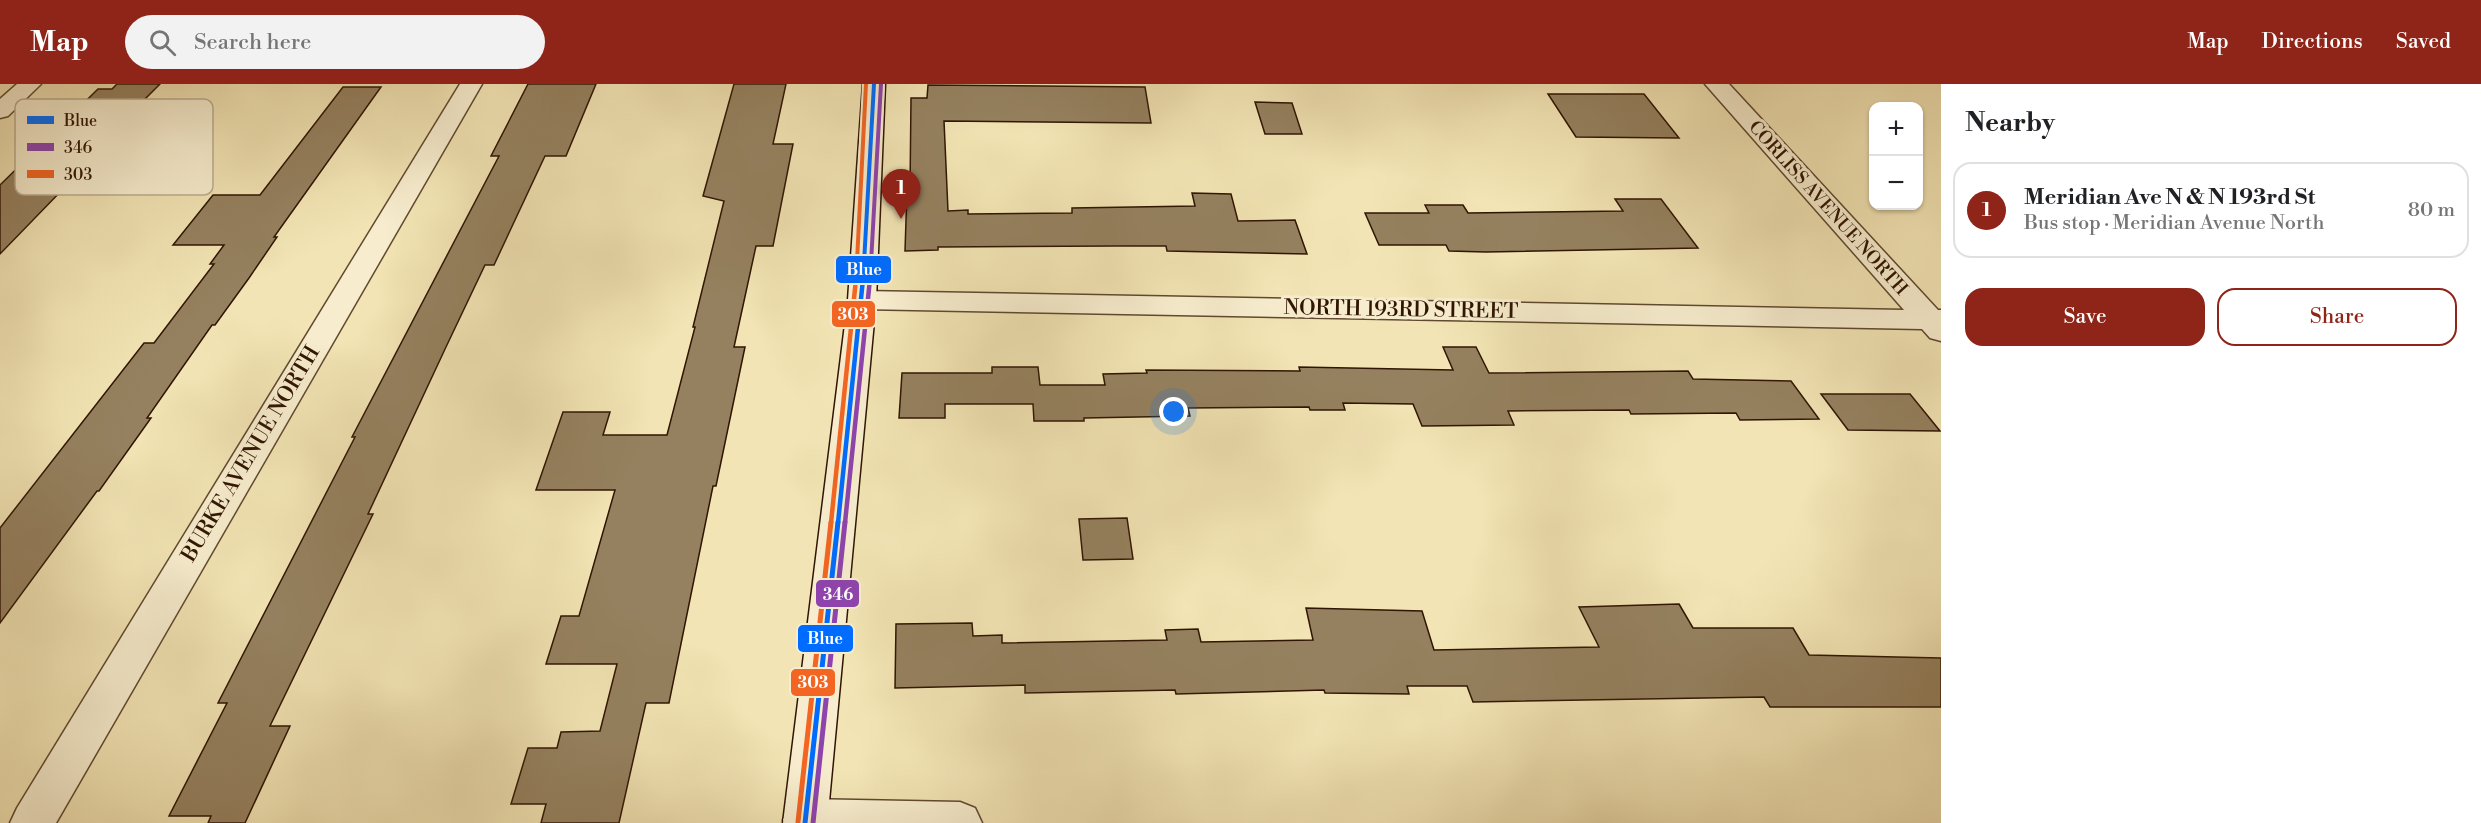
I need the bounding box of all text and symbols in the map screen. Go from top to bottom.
search box [125,15,545,69]
text: Map [30,25,89,60]
icon: search [146,26,179,59]
text: Search here [194,29,311,56]
text: Map [2187,29,2229,55]
text: Directions [2262,29,2363,55]
text: Saved [2396,29,2451,55]
legend [15,99,213,195]
map controls [1869,102,1923,210]
button: + [1869,102,1923,156]
text: Nearby [1965,107,2055,139]
text: Blue [63,111,97,131]
street label: CORLISS AVENUE NORTH [1743,116,1913,301]
text: 346 [64,138,93,158]
button: − [1869,156,1923,210]
text: 303 [64,165,92,185]
pin: 1 [882,170,920,219]
text: Meridian Ave N & N 193rd St [2024,184,2315,211]
text: 1 [1982,198,1991,223]
text: 80 m [2408,198,2455,223]
text: Bus stop · Meridian Avenue North [2024,211,2324,236]
line badge: Blue [835,255,892,284]
text: Blue [846,260,882,280]
button: Save [1965,288,2205,346]
button: Share [2217,288,2457,346]
street label: NORTH 193RD STREET [1283,295,1519,325]
line badge: 303 [831,300,876,328]
text: 303 [838,305,869,325]
street label: BURKE AVENUE NORTH [176,341,326,568]
your location [1159,397,1188,426]
line badge: 346 [815,579,860,608]
text: 346 [823,585,853,605]
line badge: Blue [797,624,854,653]
text: Blue [807,629,843,649]
line badge: 303 [790,668,836,697]
text: 303 [798,673,829,693]

